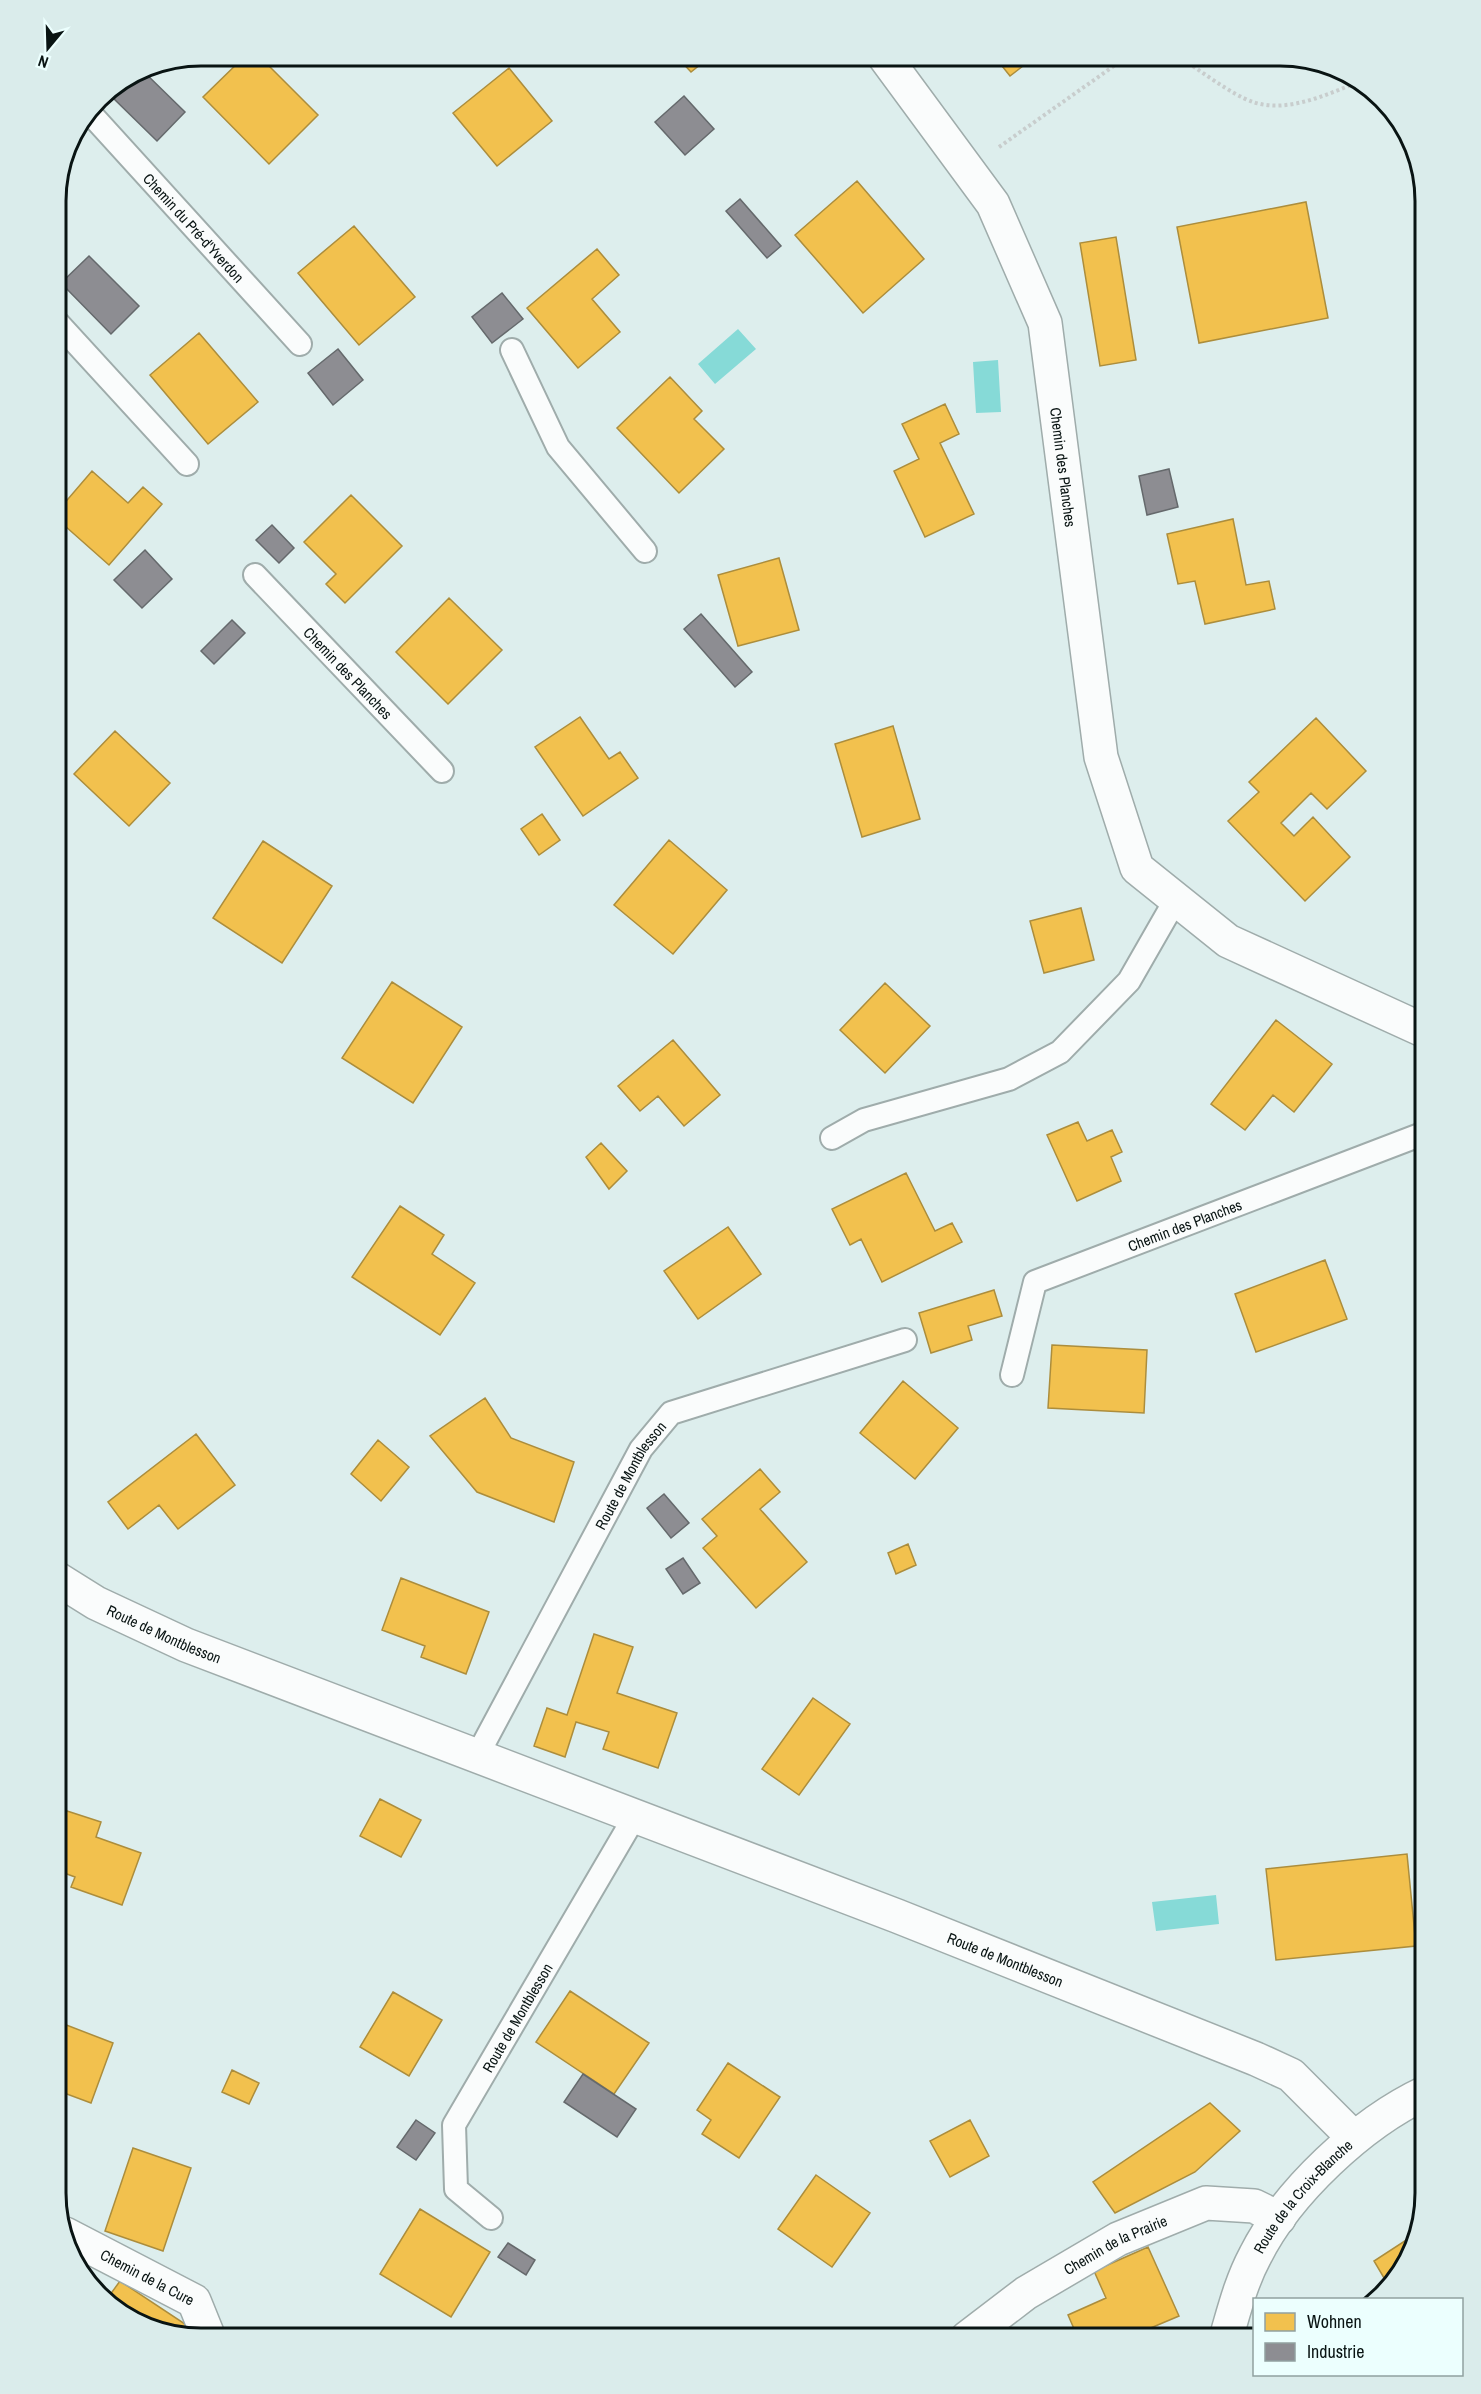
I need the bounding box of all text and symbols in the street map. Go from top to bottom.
north arrow [18,18,78,78]
text: N [35,50,51,74]
street label: Chemin du Pré-d'Yverdon [139,168,249,287]
street label: Chemin des Planches [1045,406,1082,528]
street label: Chemin des Planches [299,622,397,723]
street label: Chemin des Planches [1125,1194,1245,1256]
street label: Route de Montblesson [590,1417,671,1533]
street label: Route de Montblesson [104,1599,224,1668]
street label: Route de Montblesson [944,1927,1066,1992]
street label: Route de Montblesson [477,1959,557,2076]
street label: Route de la Croix-Blanche [1248,2134,1357,2257]
street label: Chemin de la Prairie [1059,2210,1170,2279]
street label: Chemin de la Cure [97,2244,198,2310]
legend [1253,2298,1463,2376]
text: Wohnen [1307,2309,1362,2334]
text: Industrie [1307,2339,1364,2364]

